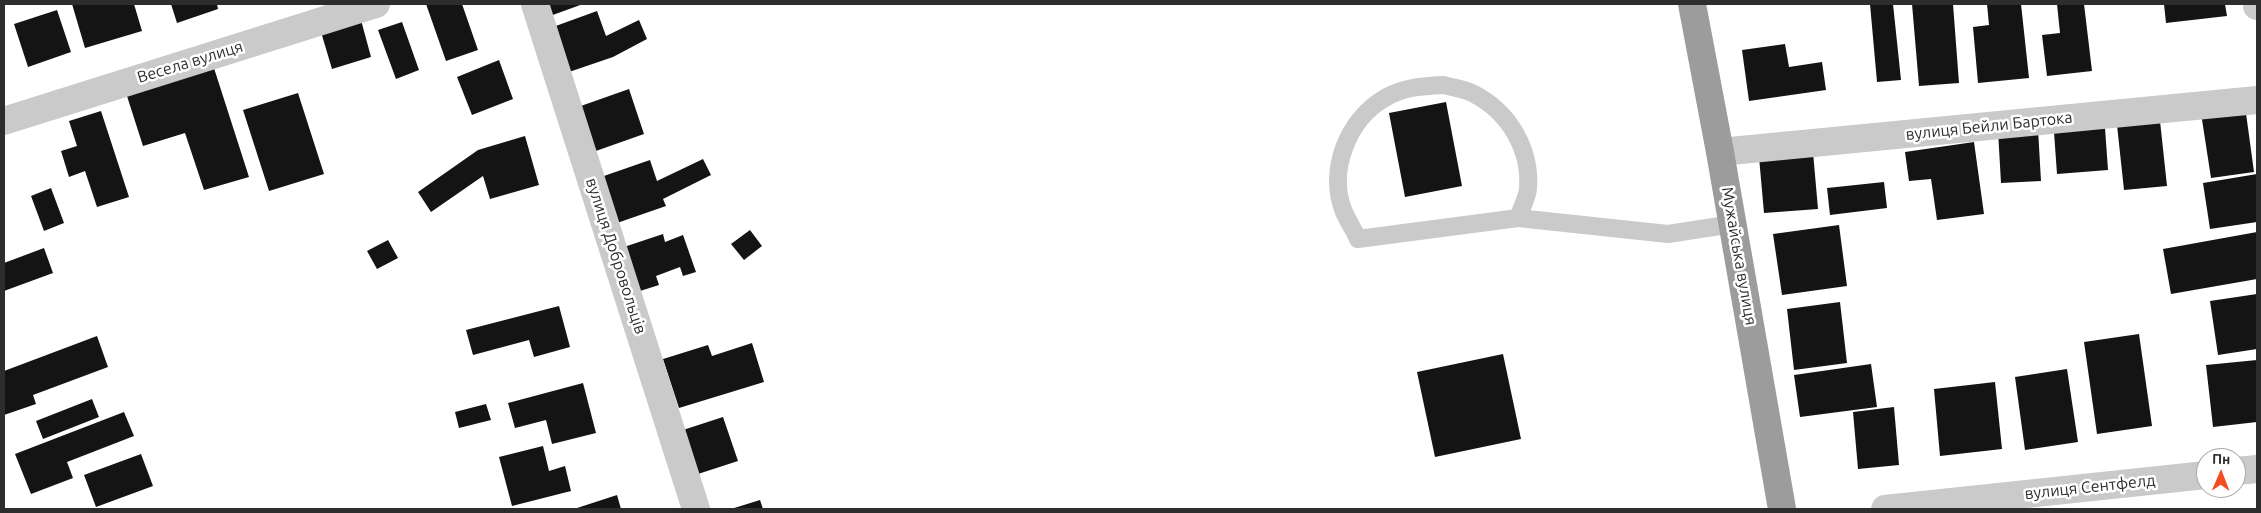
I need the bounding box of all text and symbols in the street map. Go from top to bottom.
street label: Весела вулиця [135,37,245,87]
street label: вулиця Бейли Бартока [1905,108,2073,144]
street label: вулиця Добровольців [582,175,650,337]
street label: Мужайська вулиця [1717,185,1761,327]
north arrow [2196,448,2246,498]
text: Пн [2212,451,2231,467]
street label: вулиця Сентфелд [2024,471,2156,503]

